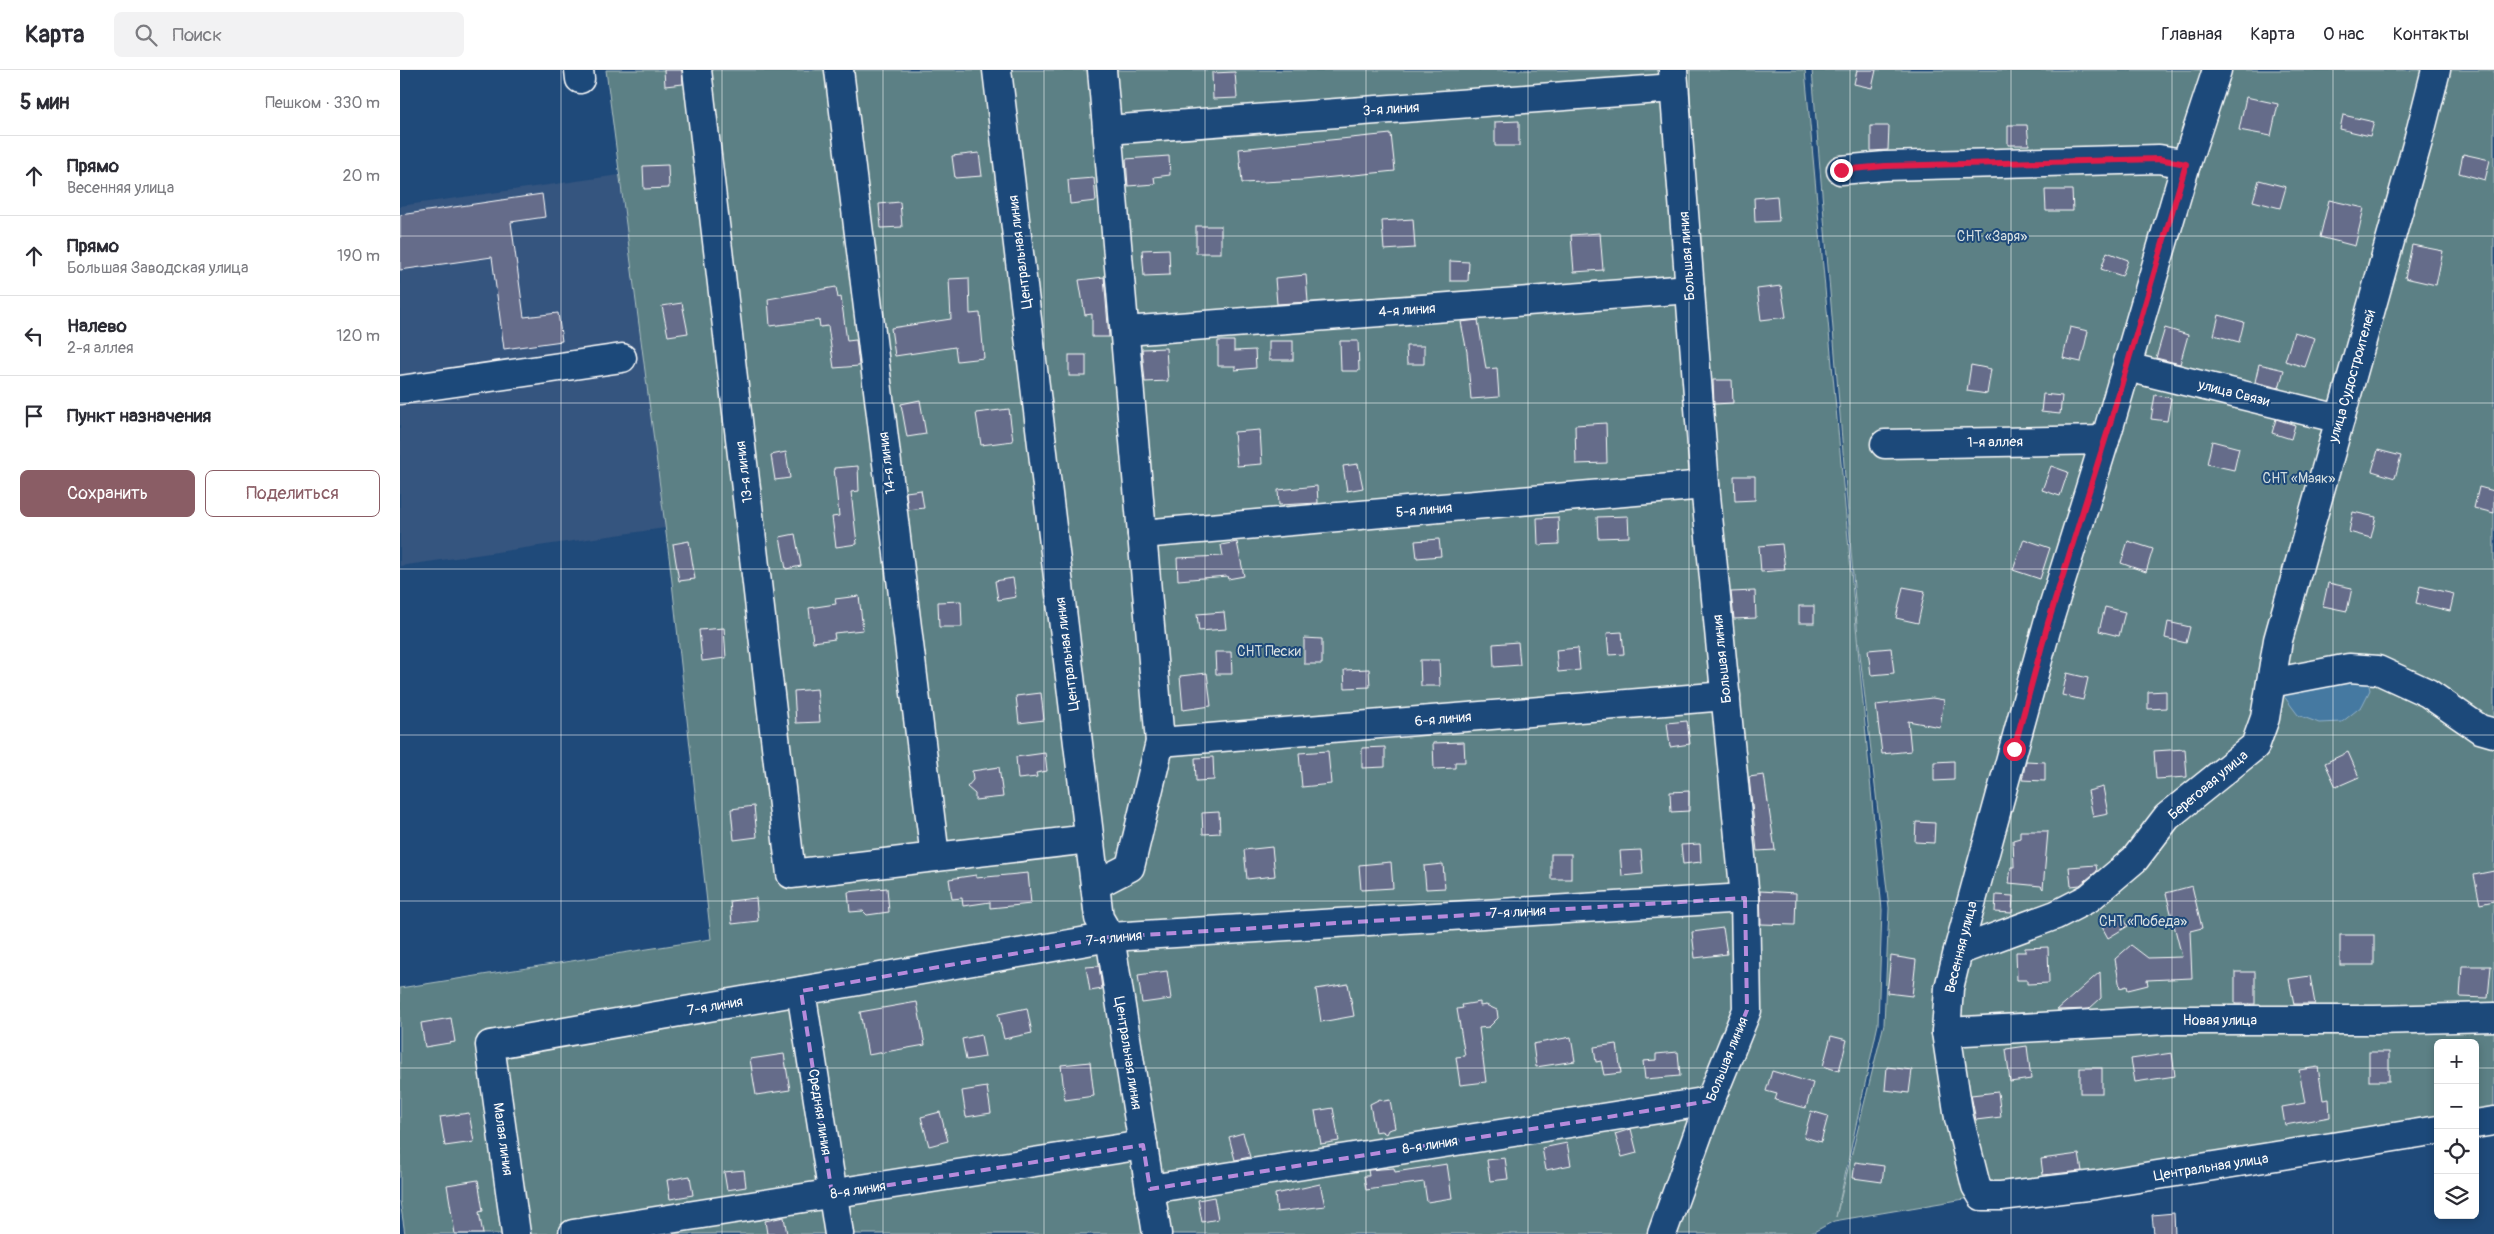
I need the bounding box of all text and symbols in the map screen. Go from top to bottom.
search box [114,12,464,57]
text: Карта [25,20,84,49]
icon: search [132,21,160,49]
text: Поиск [172,23,222,47]
text: Главная [2161,23,2222,46]
text: Карта [2250,23,2295,46]
text: О нас [2323,23,2365,46]
text: Контакты [2393,23,2469,46]
text: 5 мин [20,89,70,116]
text: Пешком · 330 m [265,93,380,113]
street label: 3-я линия [1362,99,1420,119]
text: Прямо [67,154,119,178]
route end [1830,159,1853,182]
icon: ahead [20,162,48,190]
text: 20 m [342,166,380,186]
text: Весенняя улица [67,178,174,198]
street label: Центральная линия [1005,194,1035,310]
street label: Большая линия [1675,211,1699,301]
park label: СНТ «Заря» [1957,228,2027,245]
text: Прямо [67,234,119,258]
icon: ahead [20,242,48,270]
text: 190 m [337,246,380,266]
text: Большая Заводская улица [67,258,249,278]
street label: 4-я линия [1378,300,1436,320]
street label: улица Судостроителей [2325,308,2379,445]
text: Налево [67,314,127,338]
icon: left [20,322,48,350]
text: 120 m [336,326,380,346]
text: 2-я аллея [67,338,133,358]
street label: улица Связи [2196,376,2271,410]
icon: arrive [20,402,48,430]
text: Пункт назначения [67,404,211,428]
street label: 14-я линия [875,431,899,495]
street label: 1-я аллея [1967,433,2023,451]
street label: 13-я линия [732,440,756,504]
button: Сохранить [20,470,195,517]
button: Поделиться [205,470,380,517]
park label: СНТ «Маяк» [2263,470,2335,487]
street label: 5-я линия [1395,499,1453,521]
street label: Центральная линия [1052,596,1082,712]
street label: Большая линия [1709,614,1735,704]
park label: СНТ Пески [1237,643,1301,660]
street label: 6-я линия [1414,708,1472,730]
route start [2003,738,2026,761]
street label: Береговая улица [2165,747,2251,823]
street label: Весенняя улица [1941,899,1981,995]
street label: 7-я линия [1489,902,1547,922]
park label: СНТ «Победа» [2099,913,2187,930]
street label: 7-я линия [1085,927,1143,949]
street label: 7-я линия [686,993,744,1019]
street label: Центральная линия [1111,995,1145,1111]
street label: Новая улица [2183,1012,2257,1029]
street label: Большая линия [1702,1014,1752,1104]
map controls [2434,1039,2479,1219]
button: + [2434,1039,2479,1084]
street label: Средняя линия [805,1068,835,1156]
button: − [2434,1084,2479,1129]
street label: Малая линия [489,1101,517,1177]
button: locate [2434,1129,2479,1174]
street label: 8-я линия [1401,1132,1459,1158]
street label: Центральная улица [2153,1150,2269,1184]
button: layers [2434,1174,2479,1219]
street label: 8-я линия [829,1177,887,1203]

